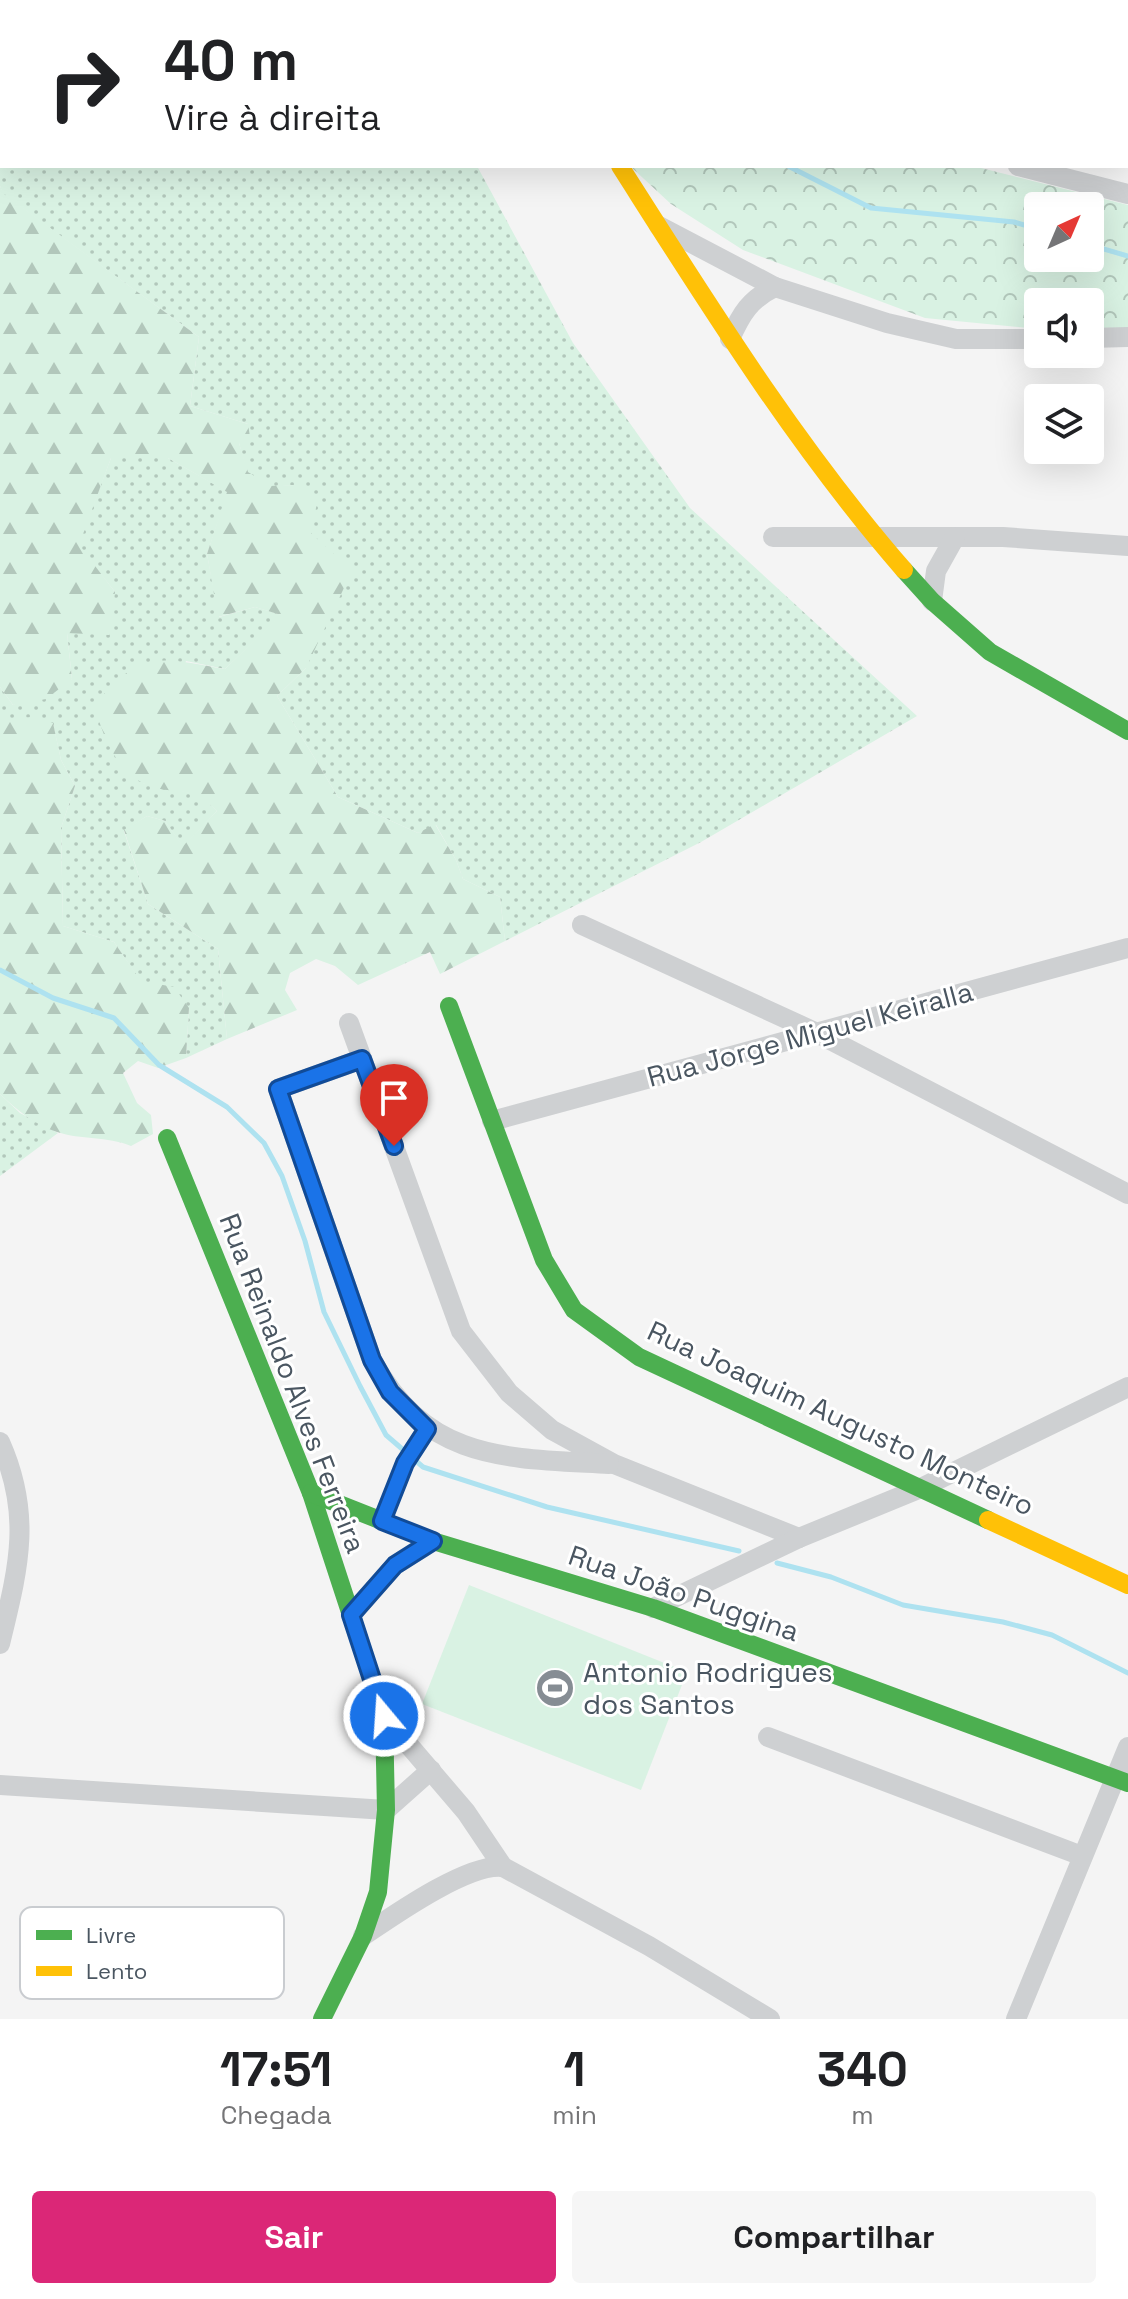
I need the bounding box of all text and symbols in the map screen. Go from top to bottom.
text: 40 m [164,25,298,96]
icon: right [32,32,136,136]
text: Vire à direita [164,95,381,141]
north arrow [1024,192,1104,272]
map controls [1024,192,1104,464]
button: sound [1024,288,1104,368]
button: layers [1024,384,1104,464]
street label: Rua Jorge Miguel Keiralla [643,973,977,1095]
pin [360,1064,428,1146]
icon: arrive [372,1076,416,1120]
street label: Rua Reinaldo Alves Ferreira [212,1208,374,1558]
street label: Rua Joaquim Augusto Monteiro [642,1312,1040,1524]
street label: Rua João Puggina [564,1537,804,1649]
place label: Antonio Rodrigues dos Santos [583,1654,832,1722]
sports icon: Antonio Rodrigues dos Santos [534,1667,576,1709]
position arrow [342,1674,426,1758]
legend [20,1907,284,1999]
text: Livre [86,1921,136,1949]
text: Lento [86,1957,147,1985]
text: 17:51 [220,2039,332,2100]
text: 1 [564,2039,586,2100]
text: 340 [817,2039,908,2100]
text: Chegada [221,2098,332,2132]
text: min [552,2098,597,2132]
text: m [851,2098,874,2132]
button: Sair [32,2191,556,2283]
button: Compartilhar [572,2191,1096,2283]

